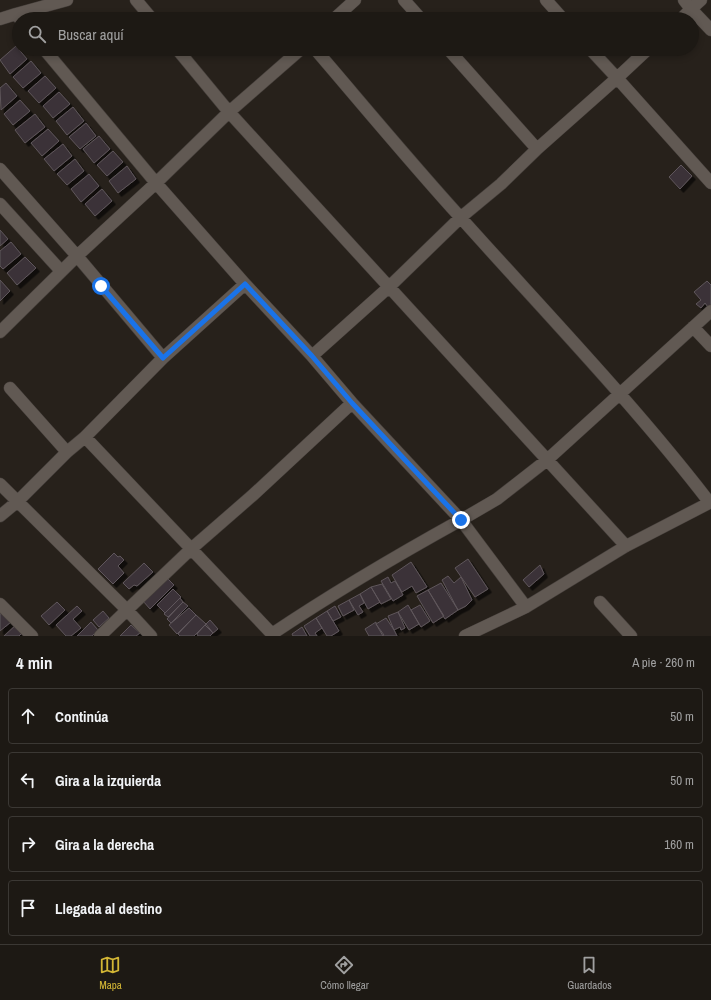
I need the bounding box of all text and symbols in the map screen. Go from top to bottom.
search box [12,12,699,56]
icon: search [26,23,48,45]
text: Buscar aquí [58,24,124,45]
route start [92,277,110,295]
route end [452,511,470,529]
text: 4 min [16,651,52,674]
text: A pie · 260 m [632,654,695,671]
icon: ahead [17,705,39,727]
text: Continúa [55,706,108,727]
text: 50 m [670,708,694,725]
icon: left [17,769,39,791]
text: Gira a la izquierda [55,770,161,791]
text: 50 m [670,772,694,789]
icon: right [17,833,39,855]
text: Gira a la derecha [55,834,154,855]
text: 160 m [664,836,694,853]
icon: arrive [17,897,39,919]
text: Llegada al destino [55,898,162,919]
tab: Mapa [99,954,122,992]
tab: Cómo llegar [320,954,369,992]
tab: Guardados [567,954,612,992]

